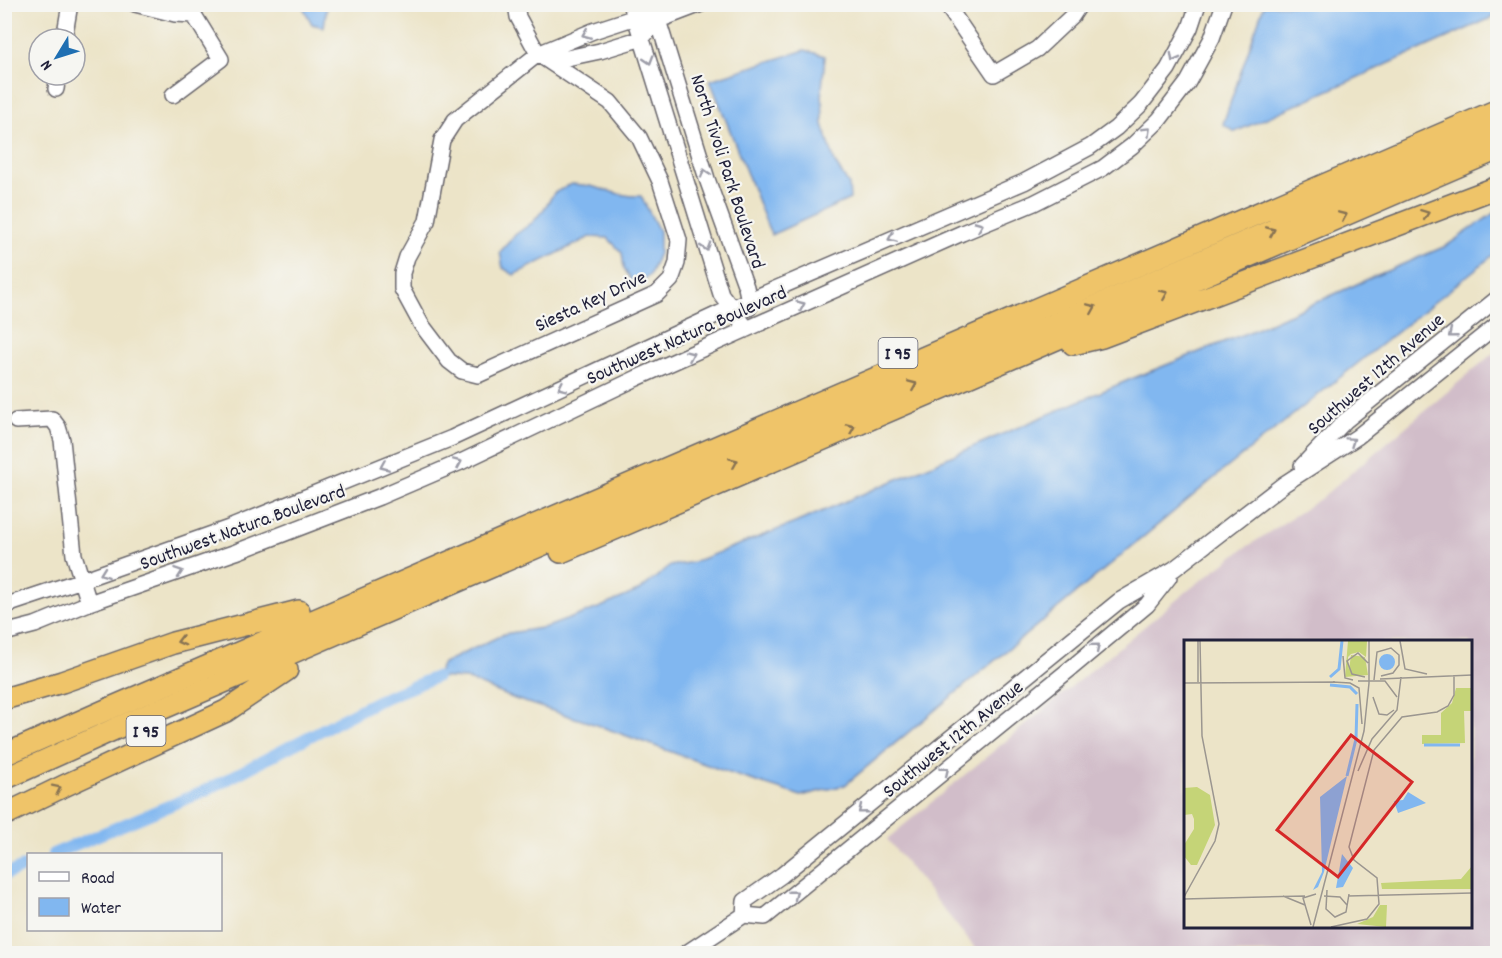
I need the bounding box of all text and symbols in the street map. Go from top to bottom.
north arrow [27,27,87,87]
one-way arrow [581,27,592,40]
one-way arrow [1170,51,1181,62]
text: N [36,54,59,75]
one-way arrow [642,54,654,65]
street label: North Tivoli Park Boulevard [681,71,771,273]
one-way arrow [1141,127,1151,138]
one-way arrow [700,168,712,179]
one-way arrow [1419,209,1430,222]
one-way arrow [1336,211,1347,223]
one-way arrow [972,221,983,233]
one-way arrow [1265,226,1276,238]
one-way arrow [888,231,899,243]
one-way arrow [699,241,711,252]
street label: Siesta Key Drive [531,265,652,341]
street label: Southwest Natura Boulevard [583,280,792,394]
one-way arrow [1157,289,1168,301]
one-way arrow [794,301,805,313]
one-way arrow [1086,303,1097,315]
street label: Southwest 12th Avenue [1302,308,1452,443]
one-way arrow [1448,327,1459,338]
road number: I 95 [878,338,918,368]
one-way arrow [684,350,695,362]
one-way arrow [558,379,569,391]
one-way arrow [907,380,918,392]
one-way arrow [845,423,856,435]
one-way arrow [1344,437,1355,448]
one-way arrow [728,457,739,469]
one-way arrow [451,458,462,470]
one-way arrow [380,459,391,471]
street label: Southwest Natura Boulevard [136,479,350,579]
one-way arrow [99,565,110,578]
one-way arrow [173,567,184,580]
one-way arrow [176,634,186,647]
inset map [1184,640,1472,928]
one-way arrow [1089,644,1100,655]
street label: Southwest 12th Avenue [878,675,1030,806]
road number: I 95 [126,716,166,746]
one-way arrow [939,767,950,778]
one-way arrow [51,785,62,797]
one-way arrow [858,802,869,813]
legend [27,853,222,931]
text: Road [81,867,115,892]
one-way arrow [787,890,798,901]
text: Water [81,897,121,922]

